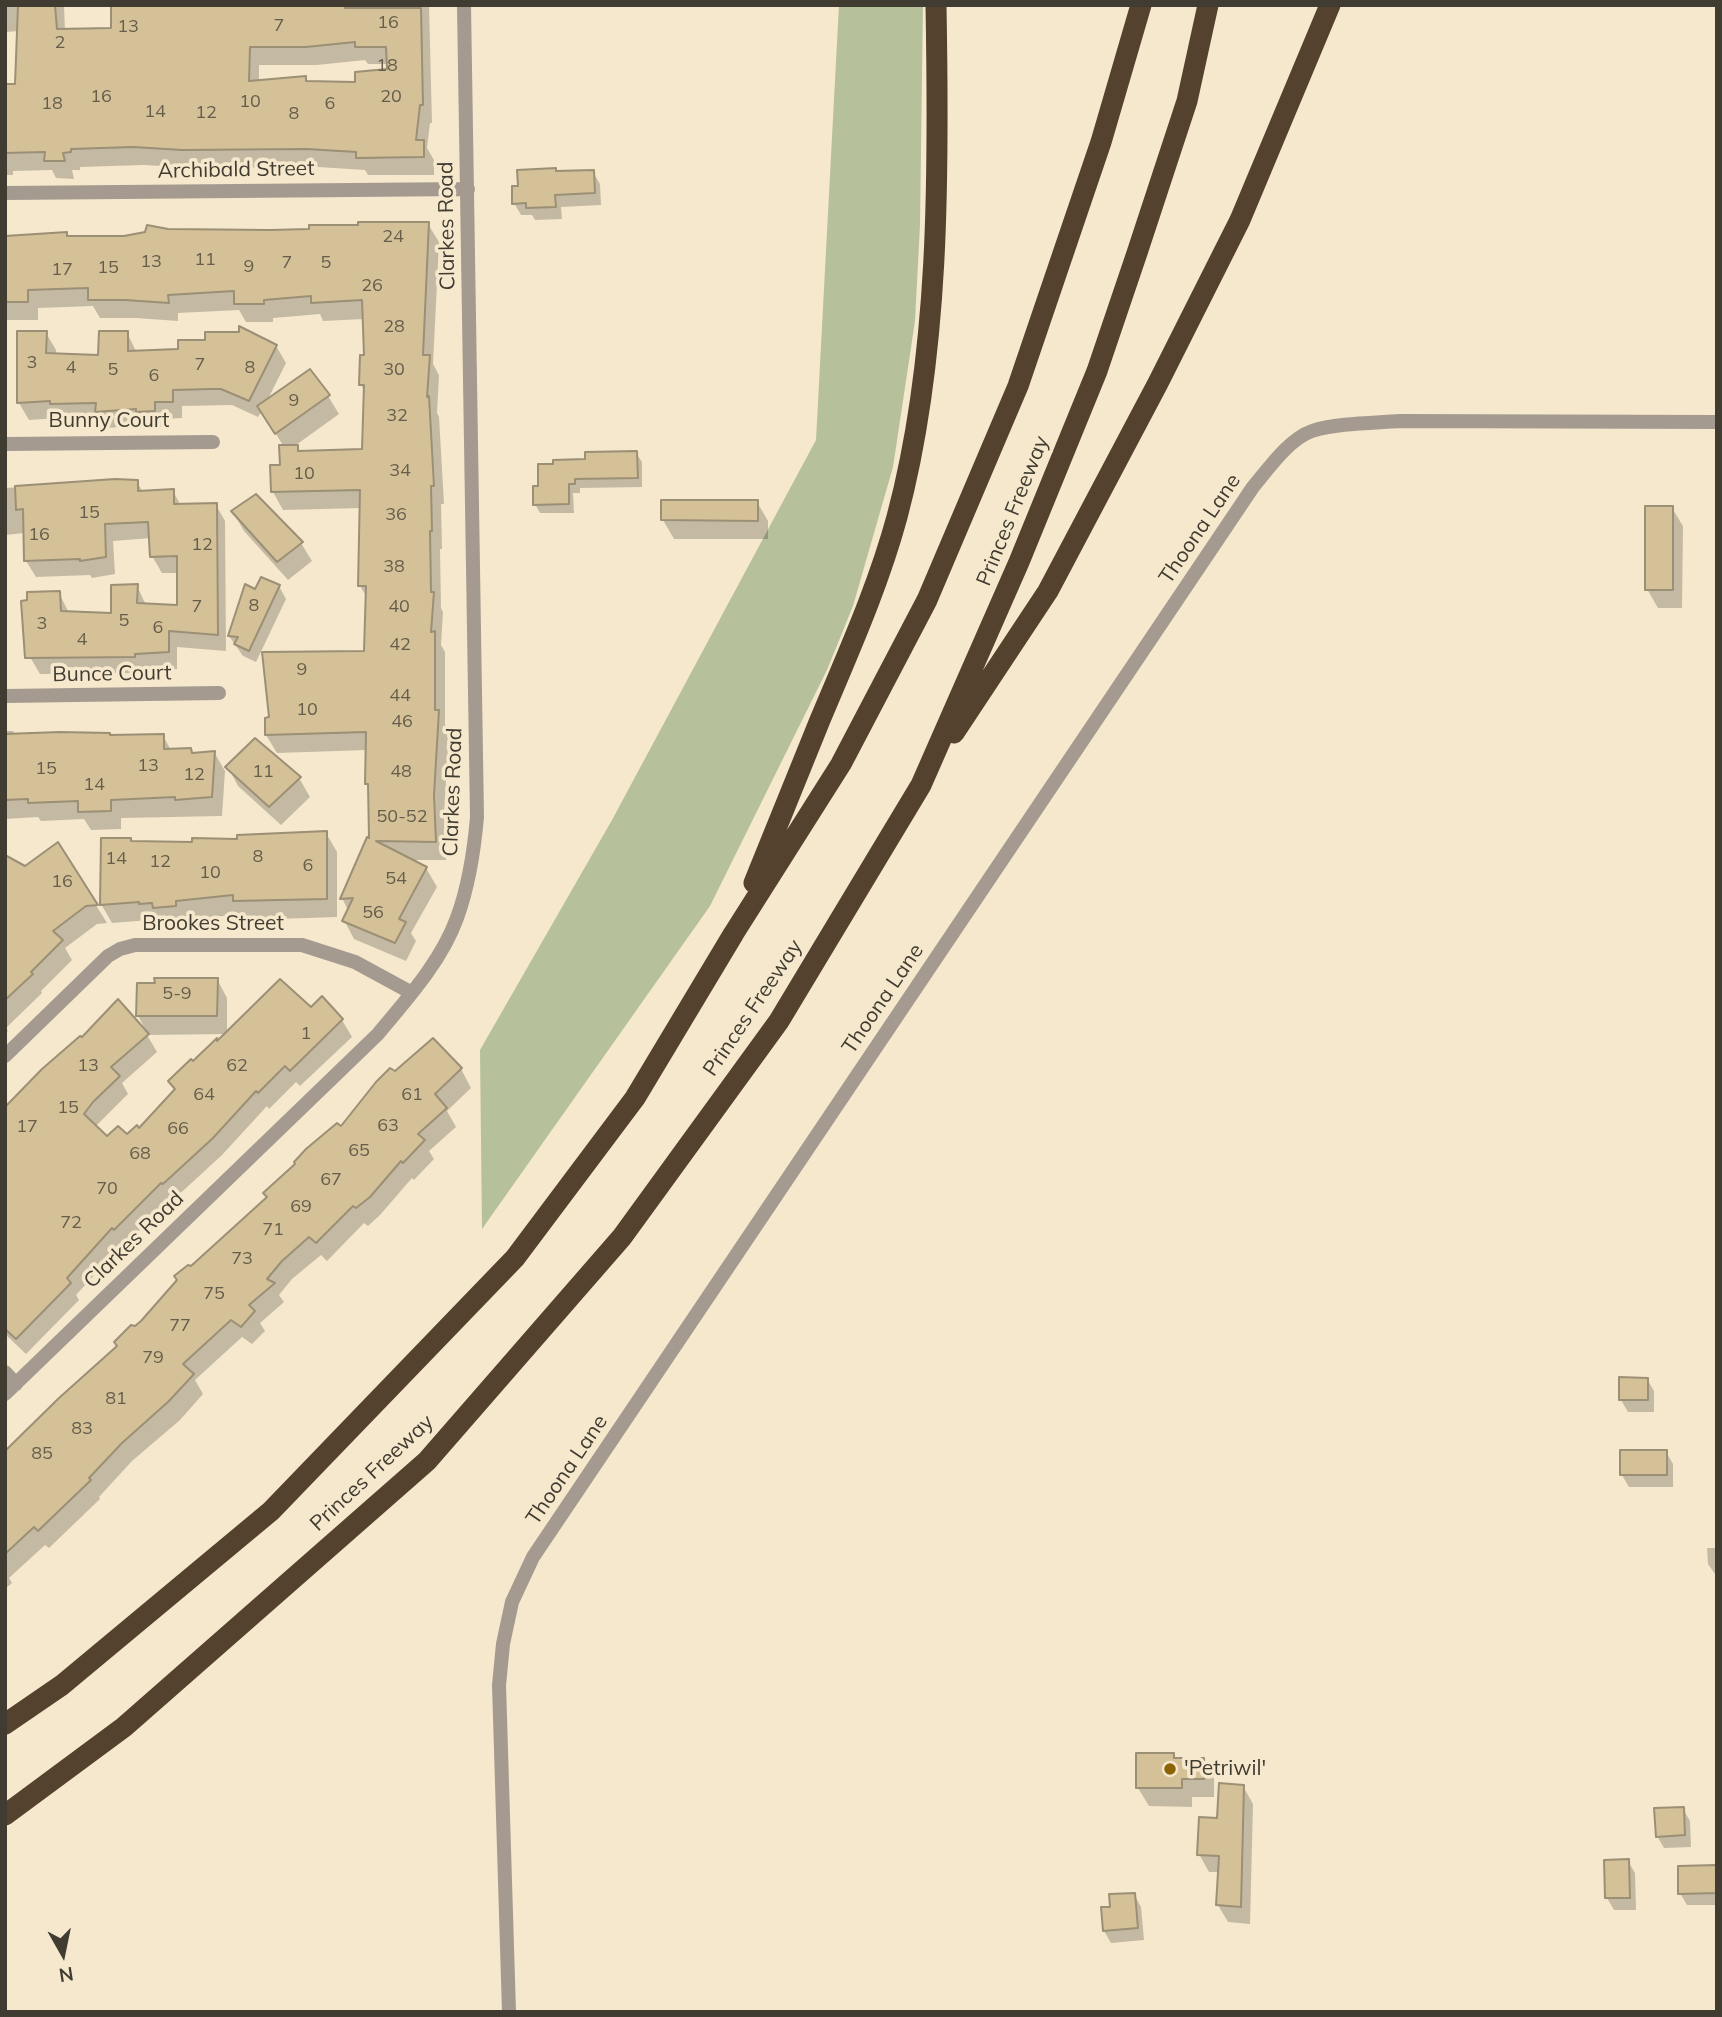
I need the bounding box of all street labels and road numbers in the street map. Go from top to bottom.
street label: Archibald Street [157,156,315,184]
street label: Clarkes Road [433,161,461,291]
street label: Bunny Court [49,408,169,434]
street label: Princes Freeway [971,432,1055,590]
street label: Thoona Lane [1154,469,1246,589]
street label: Bunce Court [52,660,172,688]
street label: Clarkes Road [438,727,468,857]
street label: Brookes Street [142,911,284,937]
street label: Princes Freeway [698,935,808,1081]
street label: Thoona Lane [837,939,929,1059]
street label: Clarkes Road [79,1186,189,1294]
street label: Princes Freeway [305,1409,439,1537]
street label: Thoona Lane [521,1410,613,1530]

